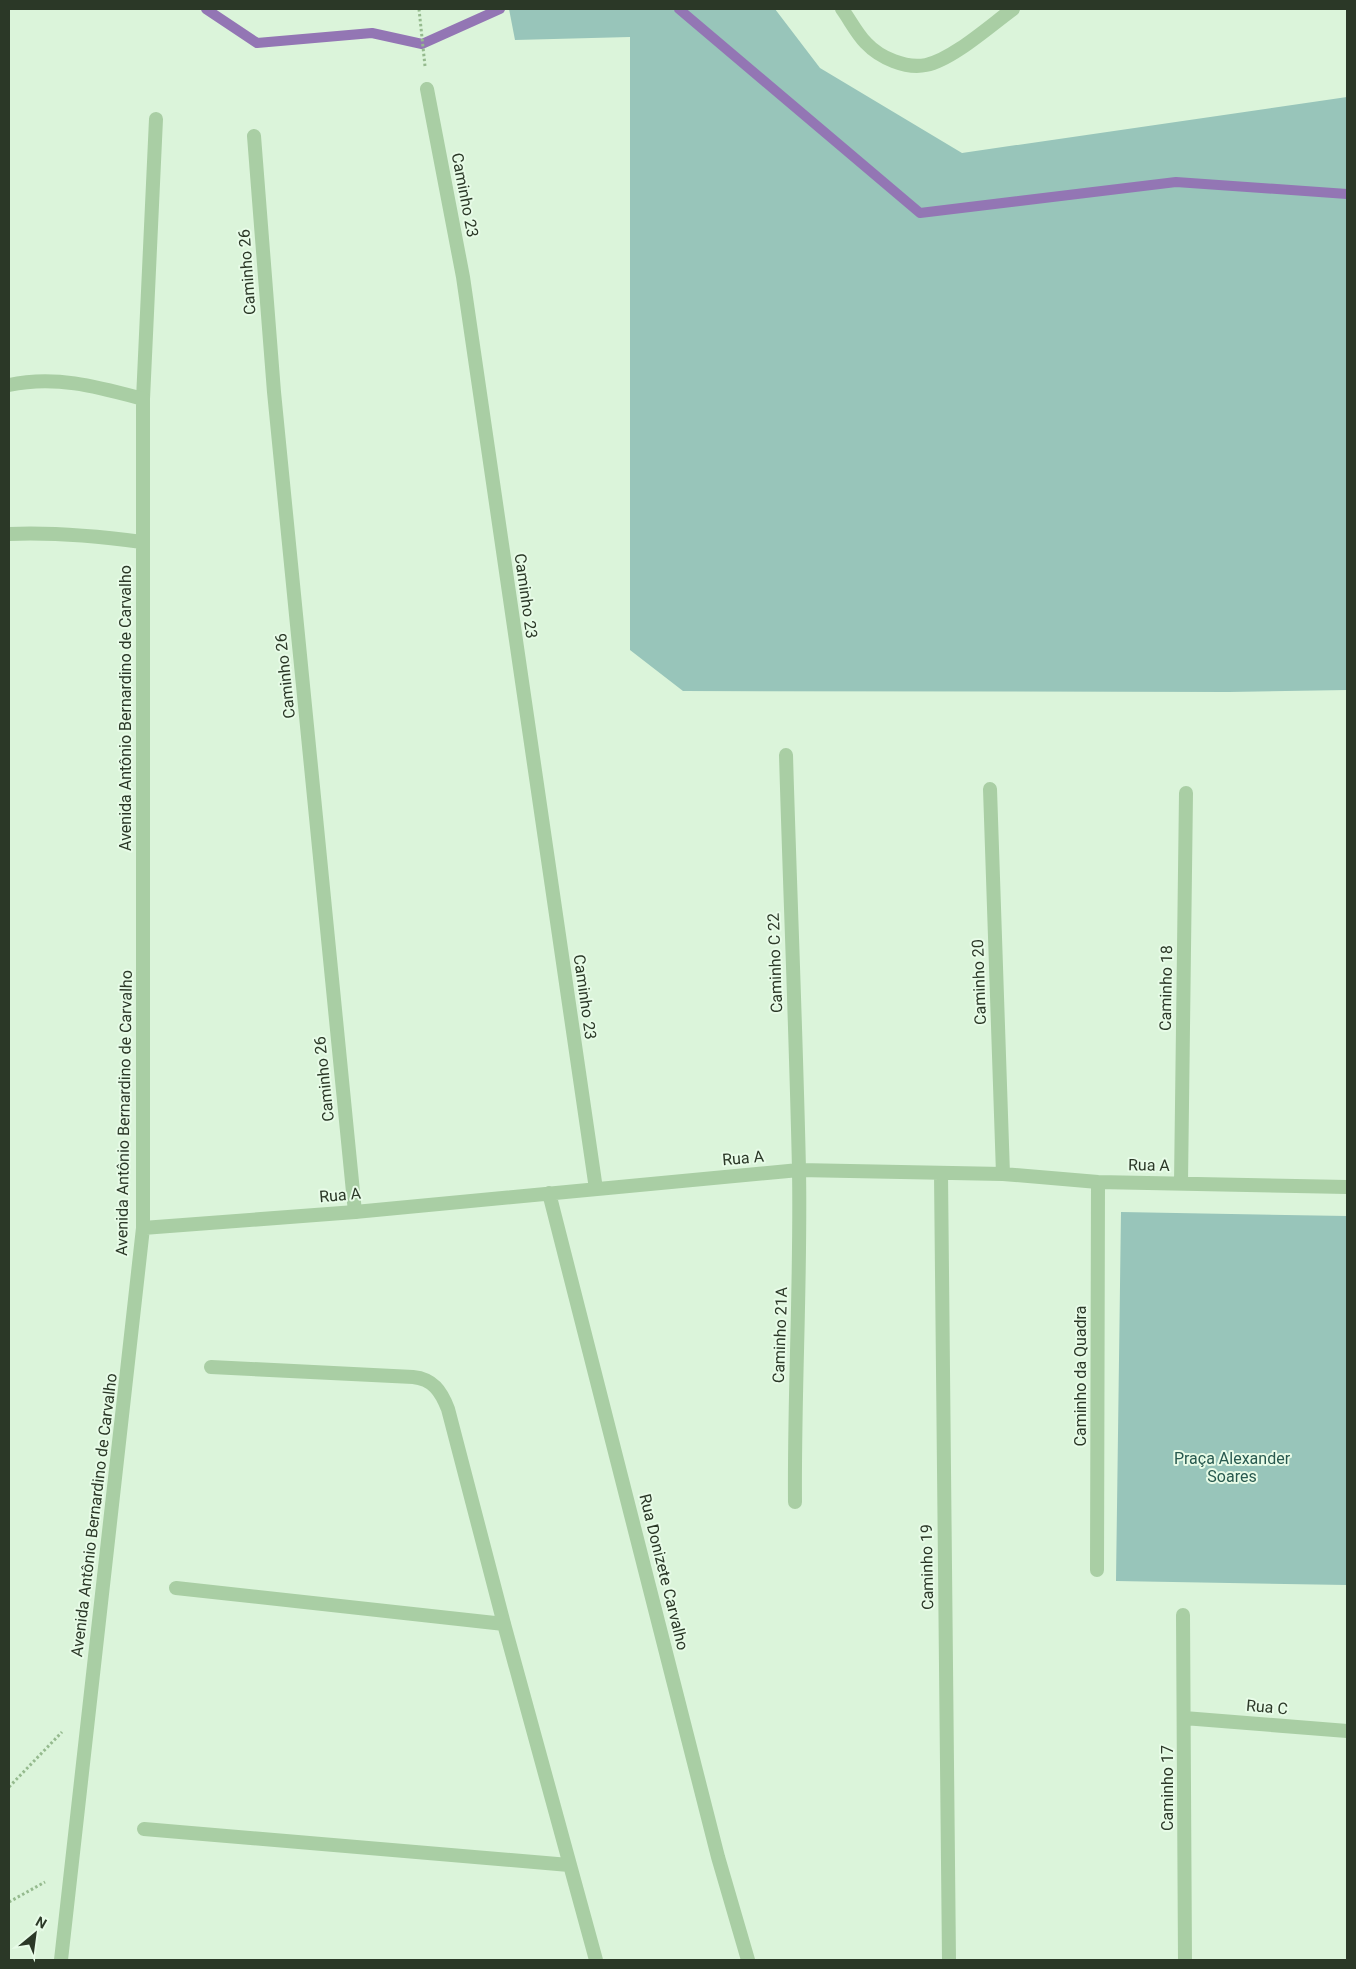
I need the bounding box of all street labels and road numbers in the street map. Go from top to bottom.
street label: Caminho 23 [447,151,483,239]
street label: Caminho 26 [235,229,259,315]
street label: Caminho 23 [511,552,541,640]
street label: Avenida Antônio Bernardino de Carvalho [116,565,135,851]
street label: Caminho 26 [271,632,299,720]
street label: Caminho C 22 [764,913,786,1013]
street label: Caminho 20 [968,939,990,1025]
street label: Caminho 18 [1156,945,1176,1031]
street label: Caminho 23 [570,953,600,1041]
street label: Avenida Antônio Bernardino de Carvalho [112,970,136,1256]
street label: Caminho 26 [310,1035,338,1123]
street label: Rua A [721,1147,765,1169]
street label: Rua A [1128,1155,1171,1175]
street label: Rua A [318,1184,362,1206]
street label: Caminho 21A [769,1286,791,1383]
street label: Caminho da Quadra [1071,1306,1090,1446]
street label: Avenida Antônio Bernardino de Carvalho [67,1372,121,1658]
street label: Rua Donizete Carvalho [635,1492,693,1652]
street label: Caminho 19 [917,1524,937,1610]
street label: Rua C [1245,1696,1289,1718]
street label: Caminho 17 [1158,1745,1177,1831]

